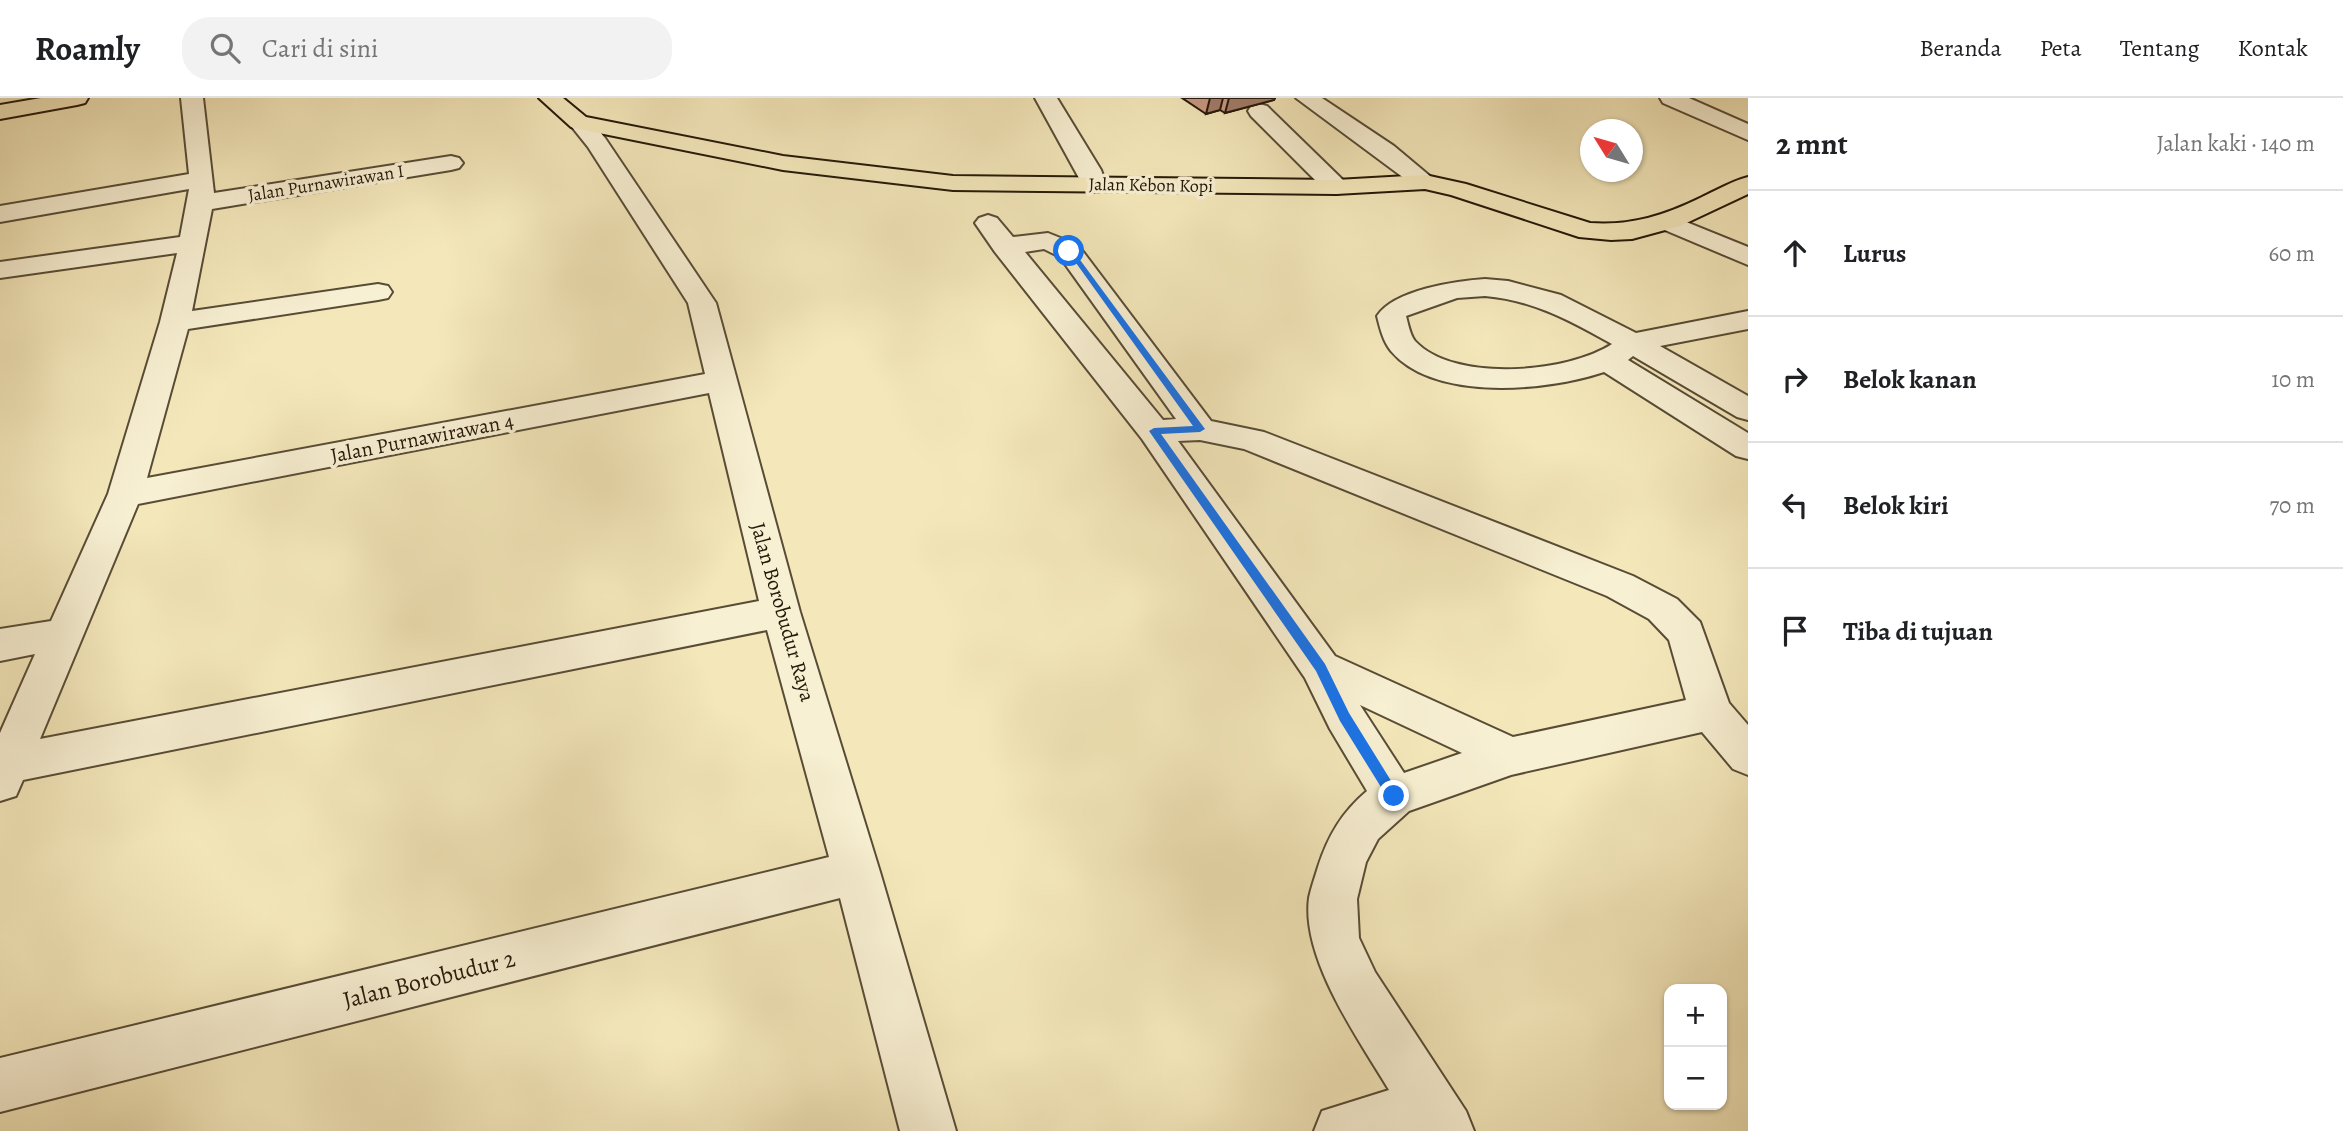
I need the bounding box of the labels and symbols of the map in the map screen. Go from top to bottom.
north arrow [1580,119,1643,182]
street label: Jalan Purnawirawan I [246,159,406,207]
street label: Jalan Kebon Kopi [1088,172,1214,198]
route start [1053,235,1084,266]
street label: Jalan Purnawirawan 4 [328,407,516,469]
street label: Jalan Borobudur Raya [744,519,822,705]
route end [1378,780,1409,811]
street label: Jalan Borobudur 2 [339,942,519,1016]

